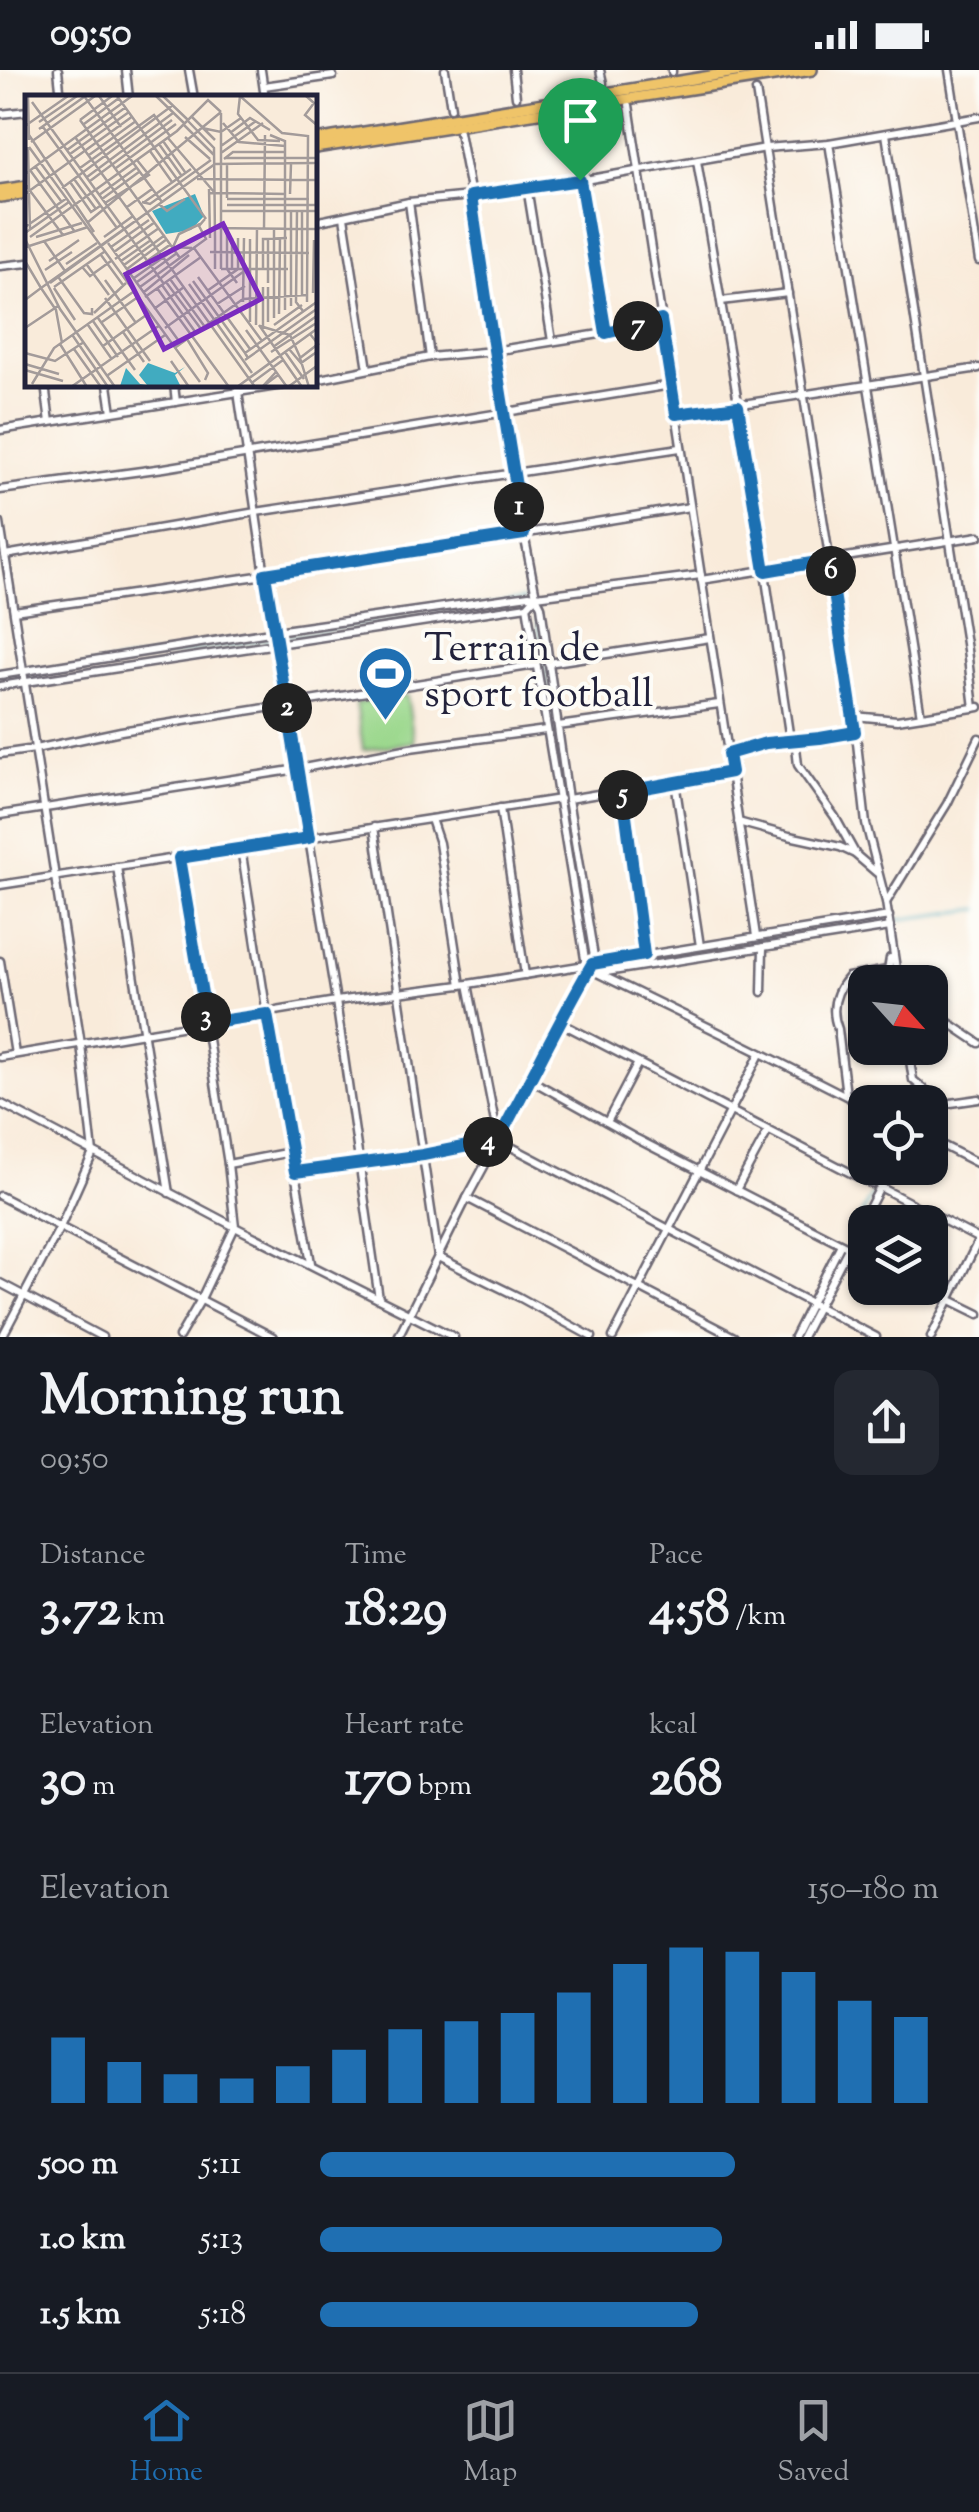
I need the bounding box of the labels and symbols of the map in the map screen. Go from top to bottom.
pin [538,78,623,181]
inset map [25,95,318,388]
pin: 7 [613,301,663,351]
pin: 1 [494,482,544,532]
pin: 6 [806,546,856,596]
place label: Terrain de sport football [424,622,653,725]
sports icon: Terrain de sport football [355,643,415,722]
pin: 2 [262,683,312,733]
pin: 5 [598,770,648,820]
north arrow [848,965,948,1065]
pin: 3 [181,992,231,1042]
pin: 4 [463,1117,513,1167]

